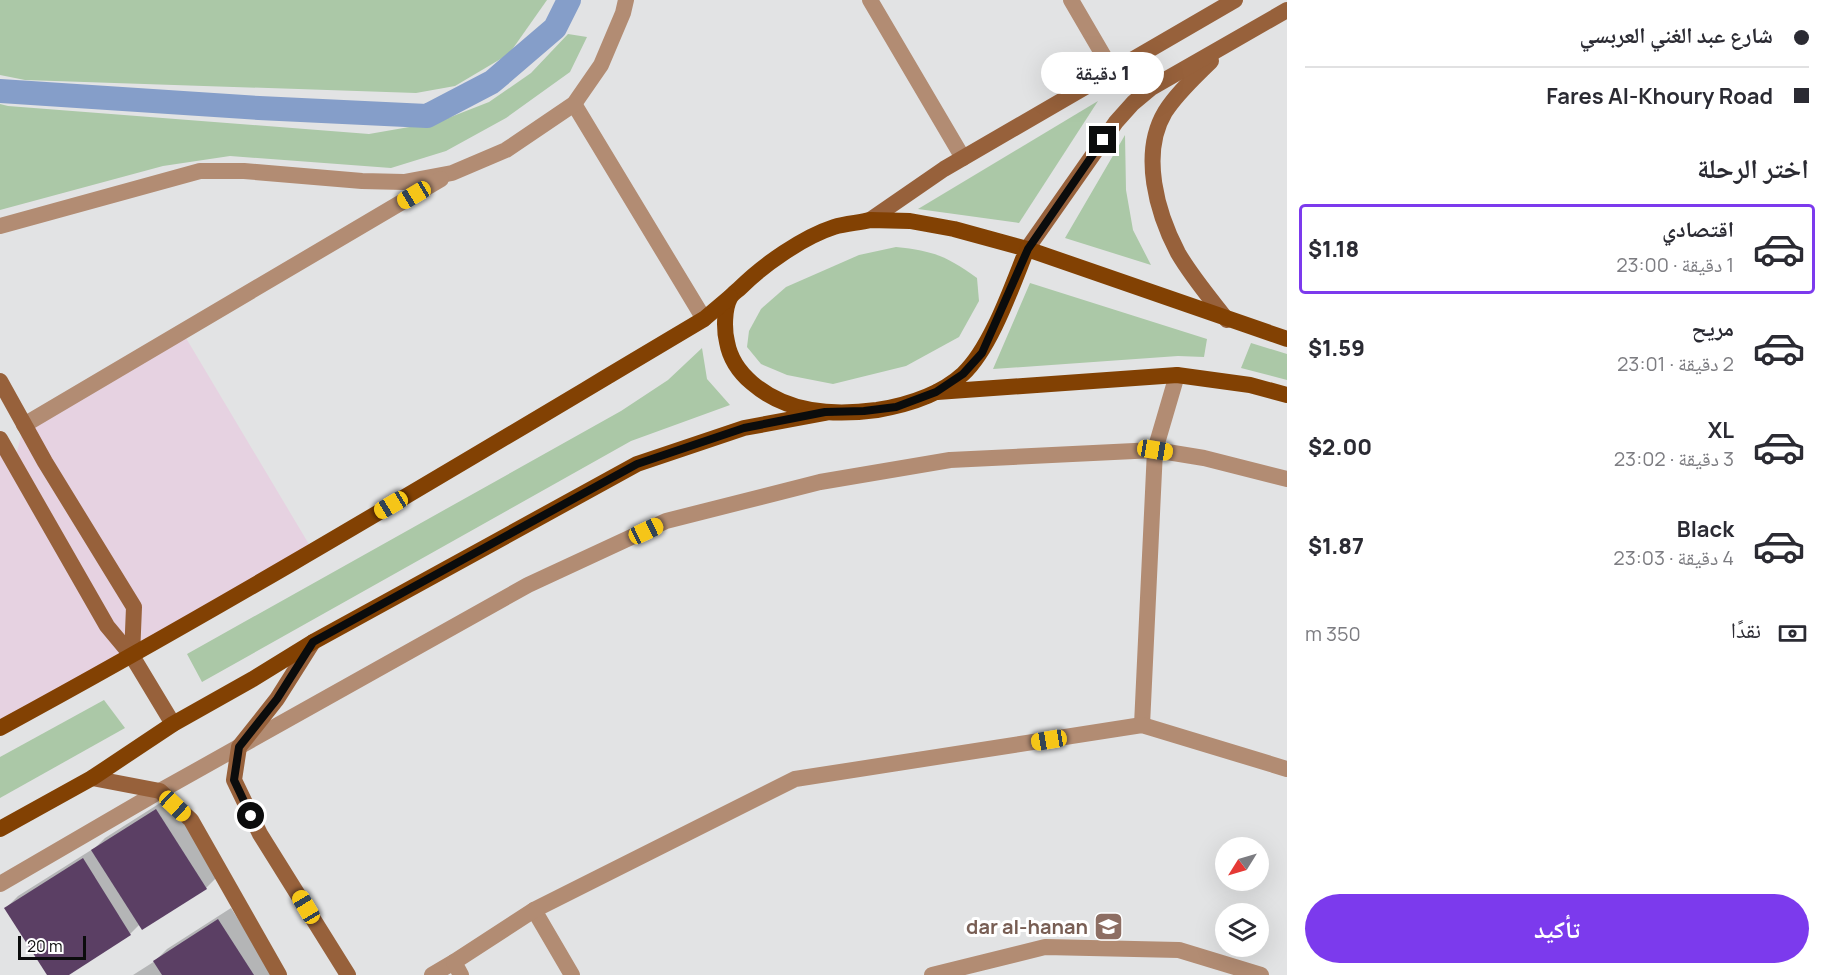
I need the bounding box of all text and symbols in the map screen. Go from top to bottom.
text: شارع عبد الغني العربسي [1579,20,1773,50]
callout: 1 دقيقة [1042,53,1164,95]
text: 1 دقيقة [1075,59,1130,86]
text: Fares Al-Khoury Road [1546,81,1773,111]
route end [1089,126,1116,153]
text: اختر الرحلة [1697,149,1809,186]
car [394,178,434,212]
text: اقتصادي [1662,214,1734,244]
icon: car [1752,222,1806,276]
text: $1.18 [1308,234,1359,264]
text: 1 دقيقة · 23:00 [1616,251,1734,278]
text: مريح [1691,313,1734,343]
icon: car [1752,321,1806,375]
text: $1.59 [1308,333,1365,363]
text: 2 دقيقة · 23:01 [1617,350,1734,377]
text: XL [1708,415,1734,445]
icon: car [1752,420,1806,474]
text: $2.00 [1308,432,1372,462]
car [1136,438,1174,462]
text: 3 دقيقة · 23:02 [1614,445,1734,472]
car [371,488,411,522]
text: Black [1677,514,1734,544]
car [626,515,666,547]
icon: car [1752,519,1806,573]
text: $1.87 [1308,531,1364,561]
text: 4 دقيقة · 23:03 [1613,544,1734,571]
text: نقدًا [1731,615,1761,645]
icon: cash [1776,617,1809,650]
text: 350 m [1305,620,1361,647]
car [1030,728,1068,752]
car [156,787,194,825]
route start [237,802,264,829]
north arrow [1215,837,1269,891]
map controls [1215,837,1269,957]
car [289,887,323,927]
button: تأكيد [1305,894,1809,963]
button: layers [1215,903,1269,957]
school or university icon: dar al-hanan [1093,910,1125,942]
place label: dar al-hanan [966,913,1088,940]
scale bar [18,933,86,960]
text: 20 m [27,935,63,957]

